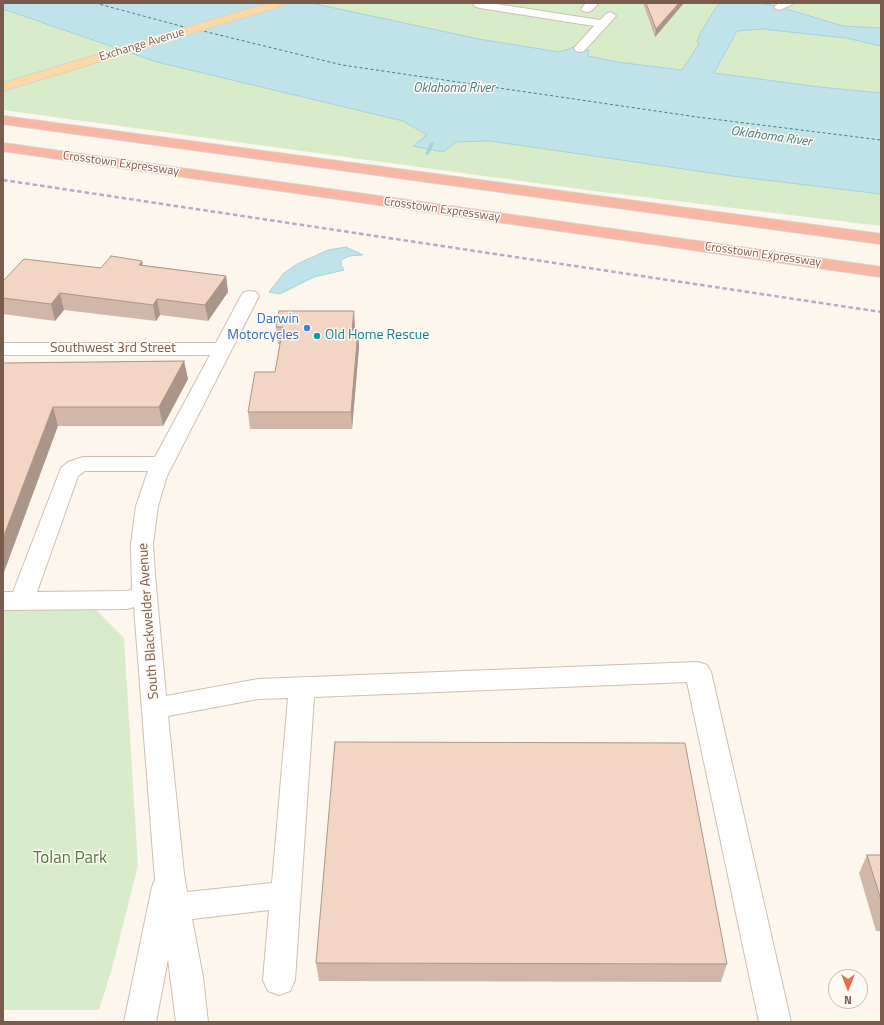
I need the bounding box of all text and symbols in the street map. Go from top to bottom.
street label: Exchange Avenue [98,25,186,65]
water label: Oklahoma River [413,81,495,97]
water label: Oklahoma River [730,124,812,150]
street label: Crosstown Expressway [62,149,180,179]
street label: Crosstown Expressway [383,195,501,225]
street label: Crosstown Expressway [704,240,822,270]
place label: Darwin Motorcycles [227,312,299,344]
marker: Darwin Motorcycles [302,323,312,333]
place label: Old Home Rescue [325,328,429,344]
marker: Old Home Rescue [312,331,322,341]
street label: Southwest 3rd Street [50,341,176,357]
street label: South Blackwelder Avenue [135,542,163,700]
park label: Tolan Park [33,849,107,869]
north arrow [828,969,868,1009]
text: N [844,992,852,1008]

